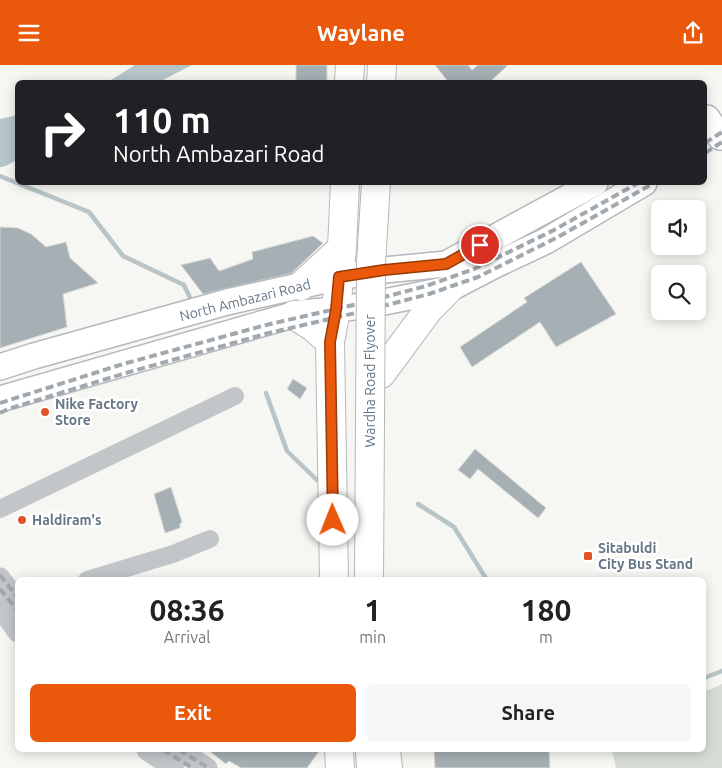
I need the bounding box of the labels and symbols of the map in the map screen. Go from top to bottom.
pin [459,224,501,266]
street label: North Ambazari Road [178,276,312,324]
street label: Wardha Road Flyover [362,314,378,447]
place label: Nike Factory Store [55,396,138,428]
marker: Nike Factory Store [39,406,51,418]
position arrow [306,493,358,545]
place label: Haldiram's [32,512,102,528]
marker: Haldiram's [16,514,28,526]
place label: Sitabuldi City Bus Stand [598,540,693,572]
marker: Sitabuldi City Bus Stand [582,550,594,562]

